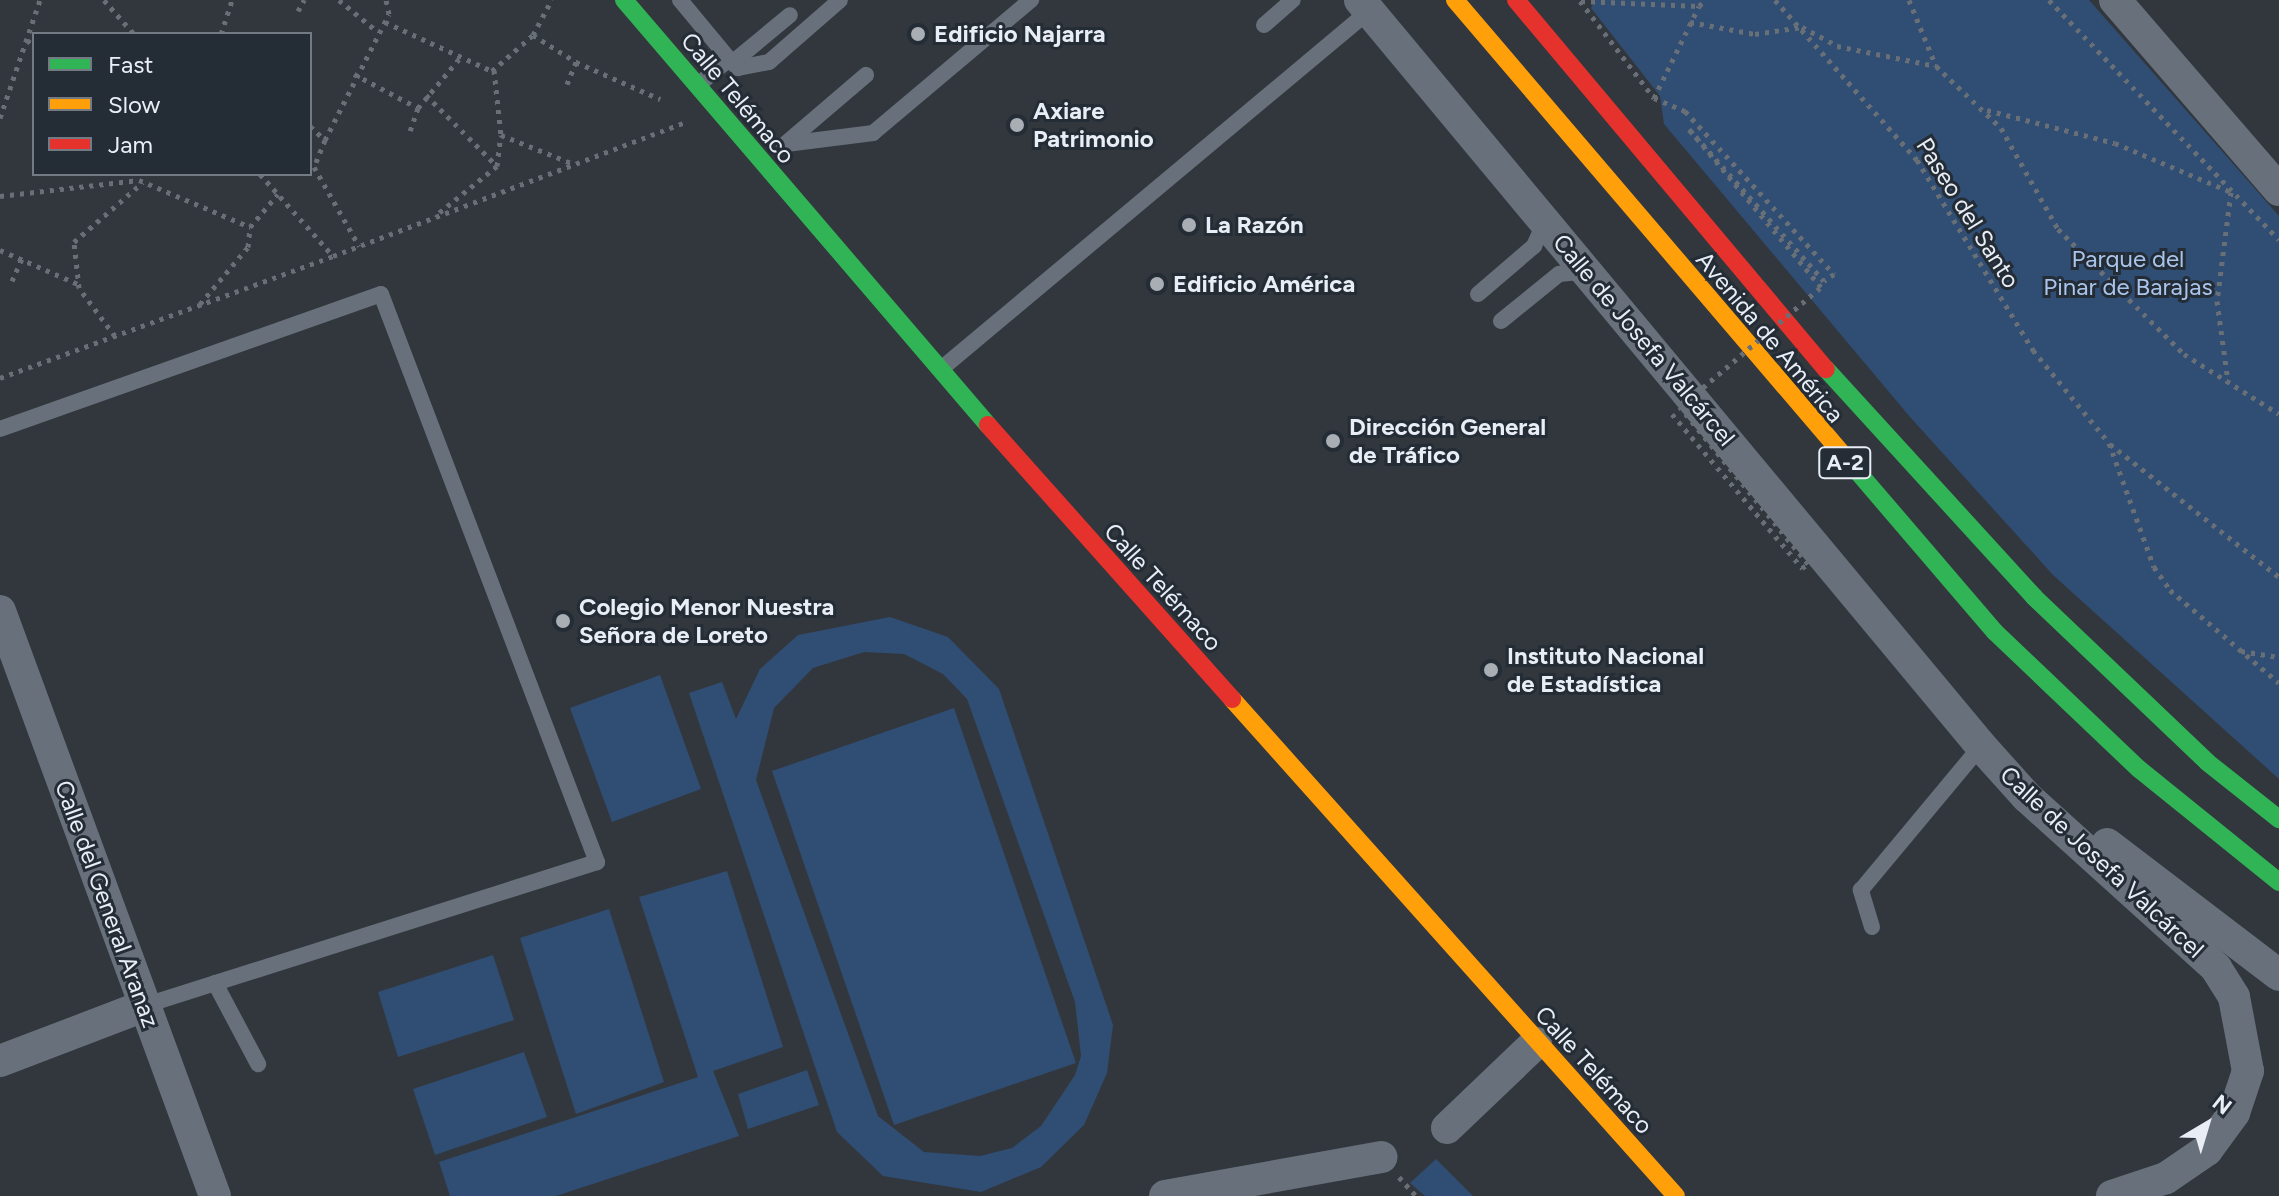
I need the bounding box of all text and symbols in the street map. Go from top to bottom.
place label: Edificio Najarra [934,20,1106,48]
marker: Edificio Najarra [909,25,927,43]
street label: Calle Telémaco [675,27,801,169]
legend [32,32,312,176]
text: Fast [108,50,153,79]
text: Slow [108,90,160,119]
place label: Axiare Patrimonio [1033,97,1154,153]
marker: Axiare Patrimonio [1008,116,1026,134]
text: Jam [108,130,153,159]
street label: Paseo del Santo [1910,133,2026,293]
place label: La Razón [1205,211,1304,239]
marker: La Razón [1180,216,1198,234]
street label: Calle de Josefa Valcárcel [1547,228,1741,452]
park label: Parque del Pinar de Barajas [2043,245,2213,301]
street label: Avenida de América [1690,246,1850,428]
place label: Edificio América [1173,270,1355,298]
marker: Edificio América [1148,275,1166,293]
place label: Dirección General de Tráfico [1349,413,1546,469]
marker: Dirección General de Tráfico [1324,432,1342,450]
road number: A-2 [1817,445,1873,481]
street label: Calle Telémaco [1098,517,1228,657]
place label: Colegio Menor Nuestra Señora de Loreto [579,593,834,649]
marker: Colegio Menor Nuestra Señora de Loreto [554,612,572,630]
place label: Instituto Nacional de Estadística [1507,642,1704,698]
marker: Instituto Nacional de Estadística [1482,661,1500,679]
street label: Calle de Josefa Valcárcel [1994,760,2210,964]
street label: Calle del General Aranaz [49,776,165,1032]
street label: Calle Telémaco [1529,1000,1659,1140]
north arrow [2167,1084,2247,1164]
text: N [2207,1089,2237,1121]

